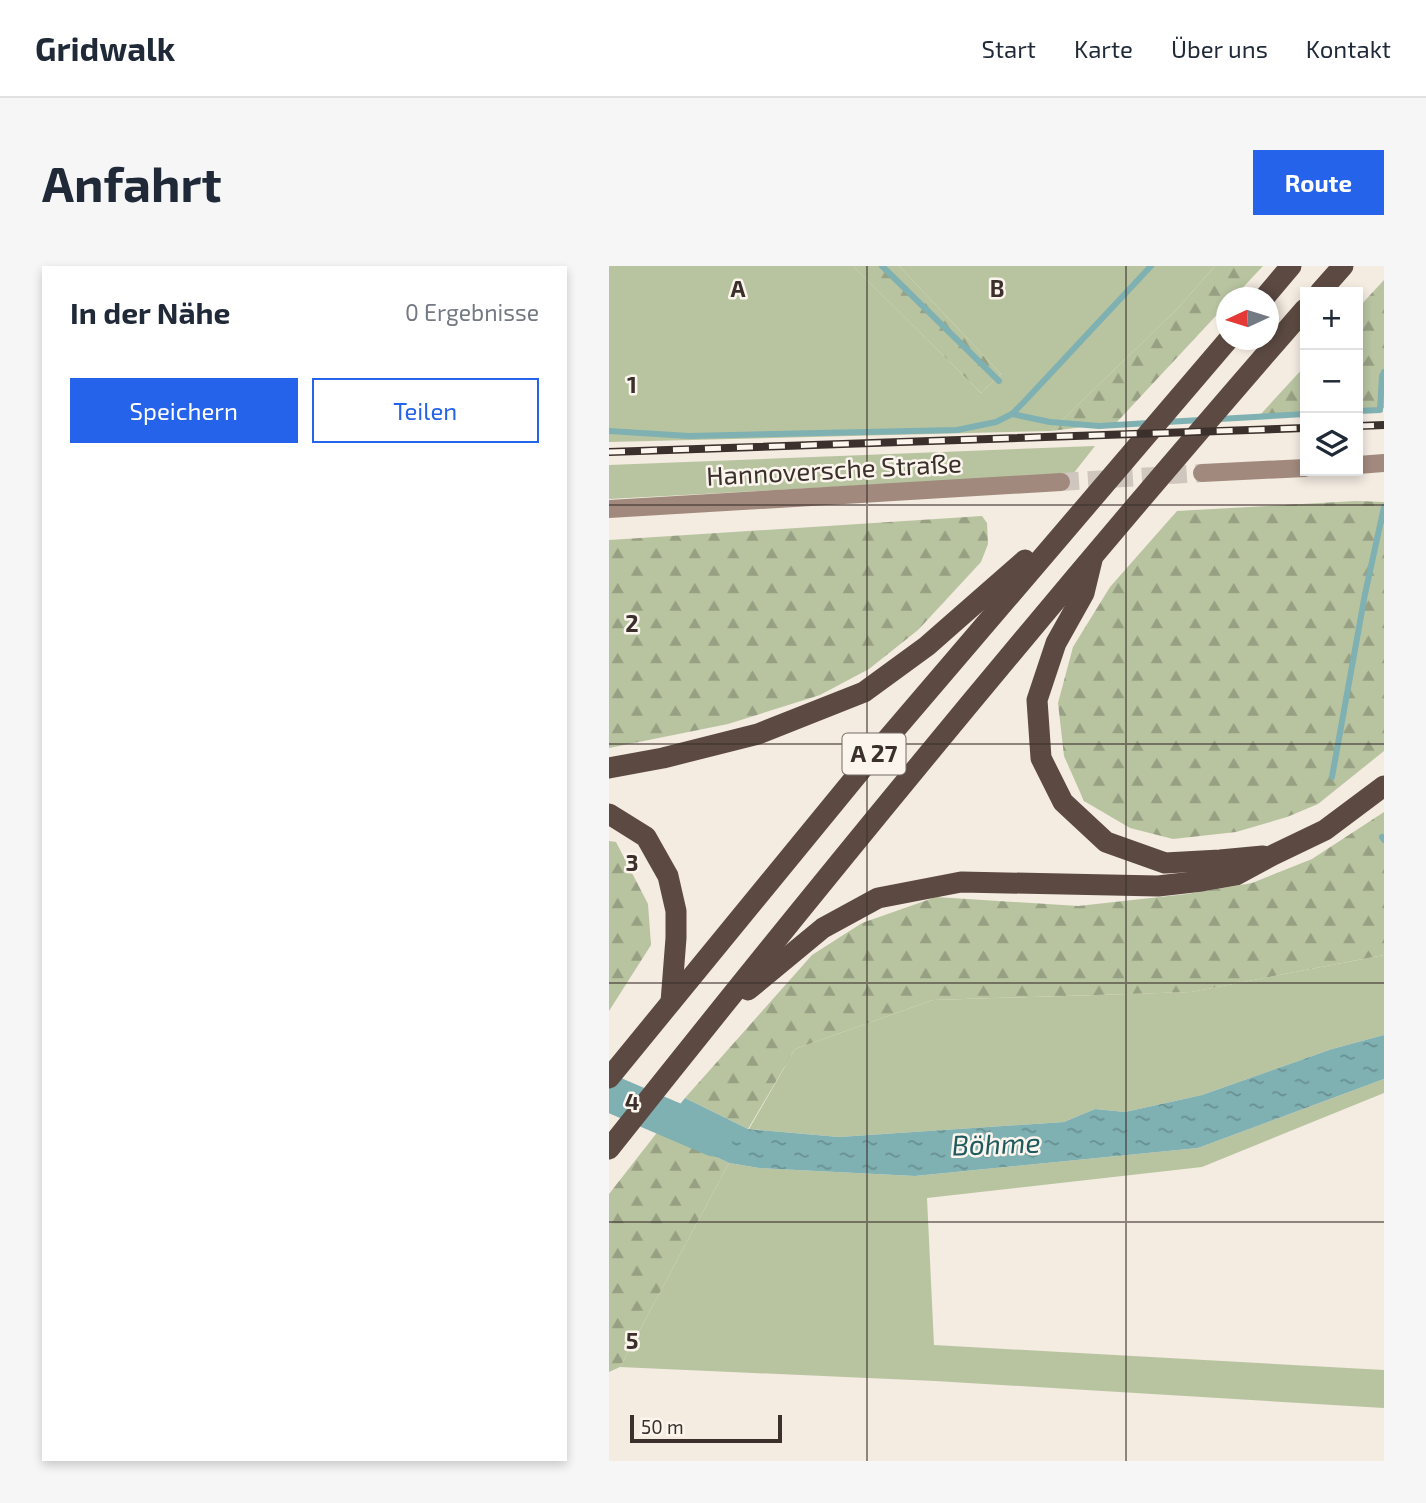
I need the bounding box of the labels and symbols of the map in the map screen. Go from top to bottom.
text: A [730,274,746,302]
text: B [990,274,1004,302]
north arrow [1216,287,1279,350]
text: 1 [627,370,637,398]
street label: Hannoversche Straße [705,446,962,491]
text: 2 [625,609,639,637]
road number: A 27 [842,733,905,774]
text: 3 [625,848,639,876]
text: 4 [625,1087,639,1115]
water label: Böhme [951,1124,1041,1162]
text: 5 [626,1326,638,1354]
scale bar [630,1412,782,1444]

